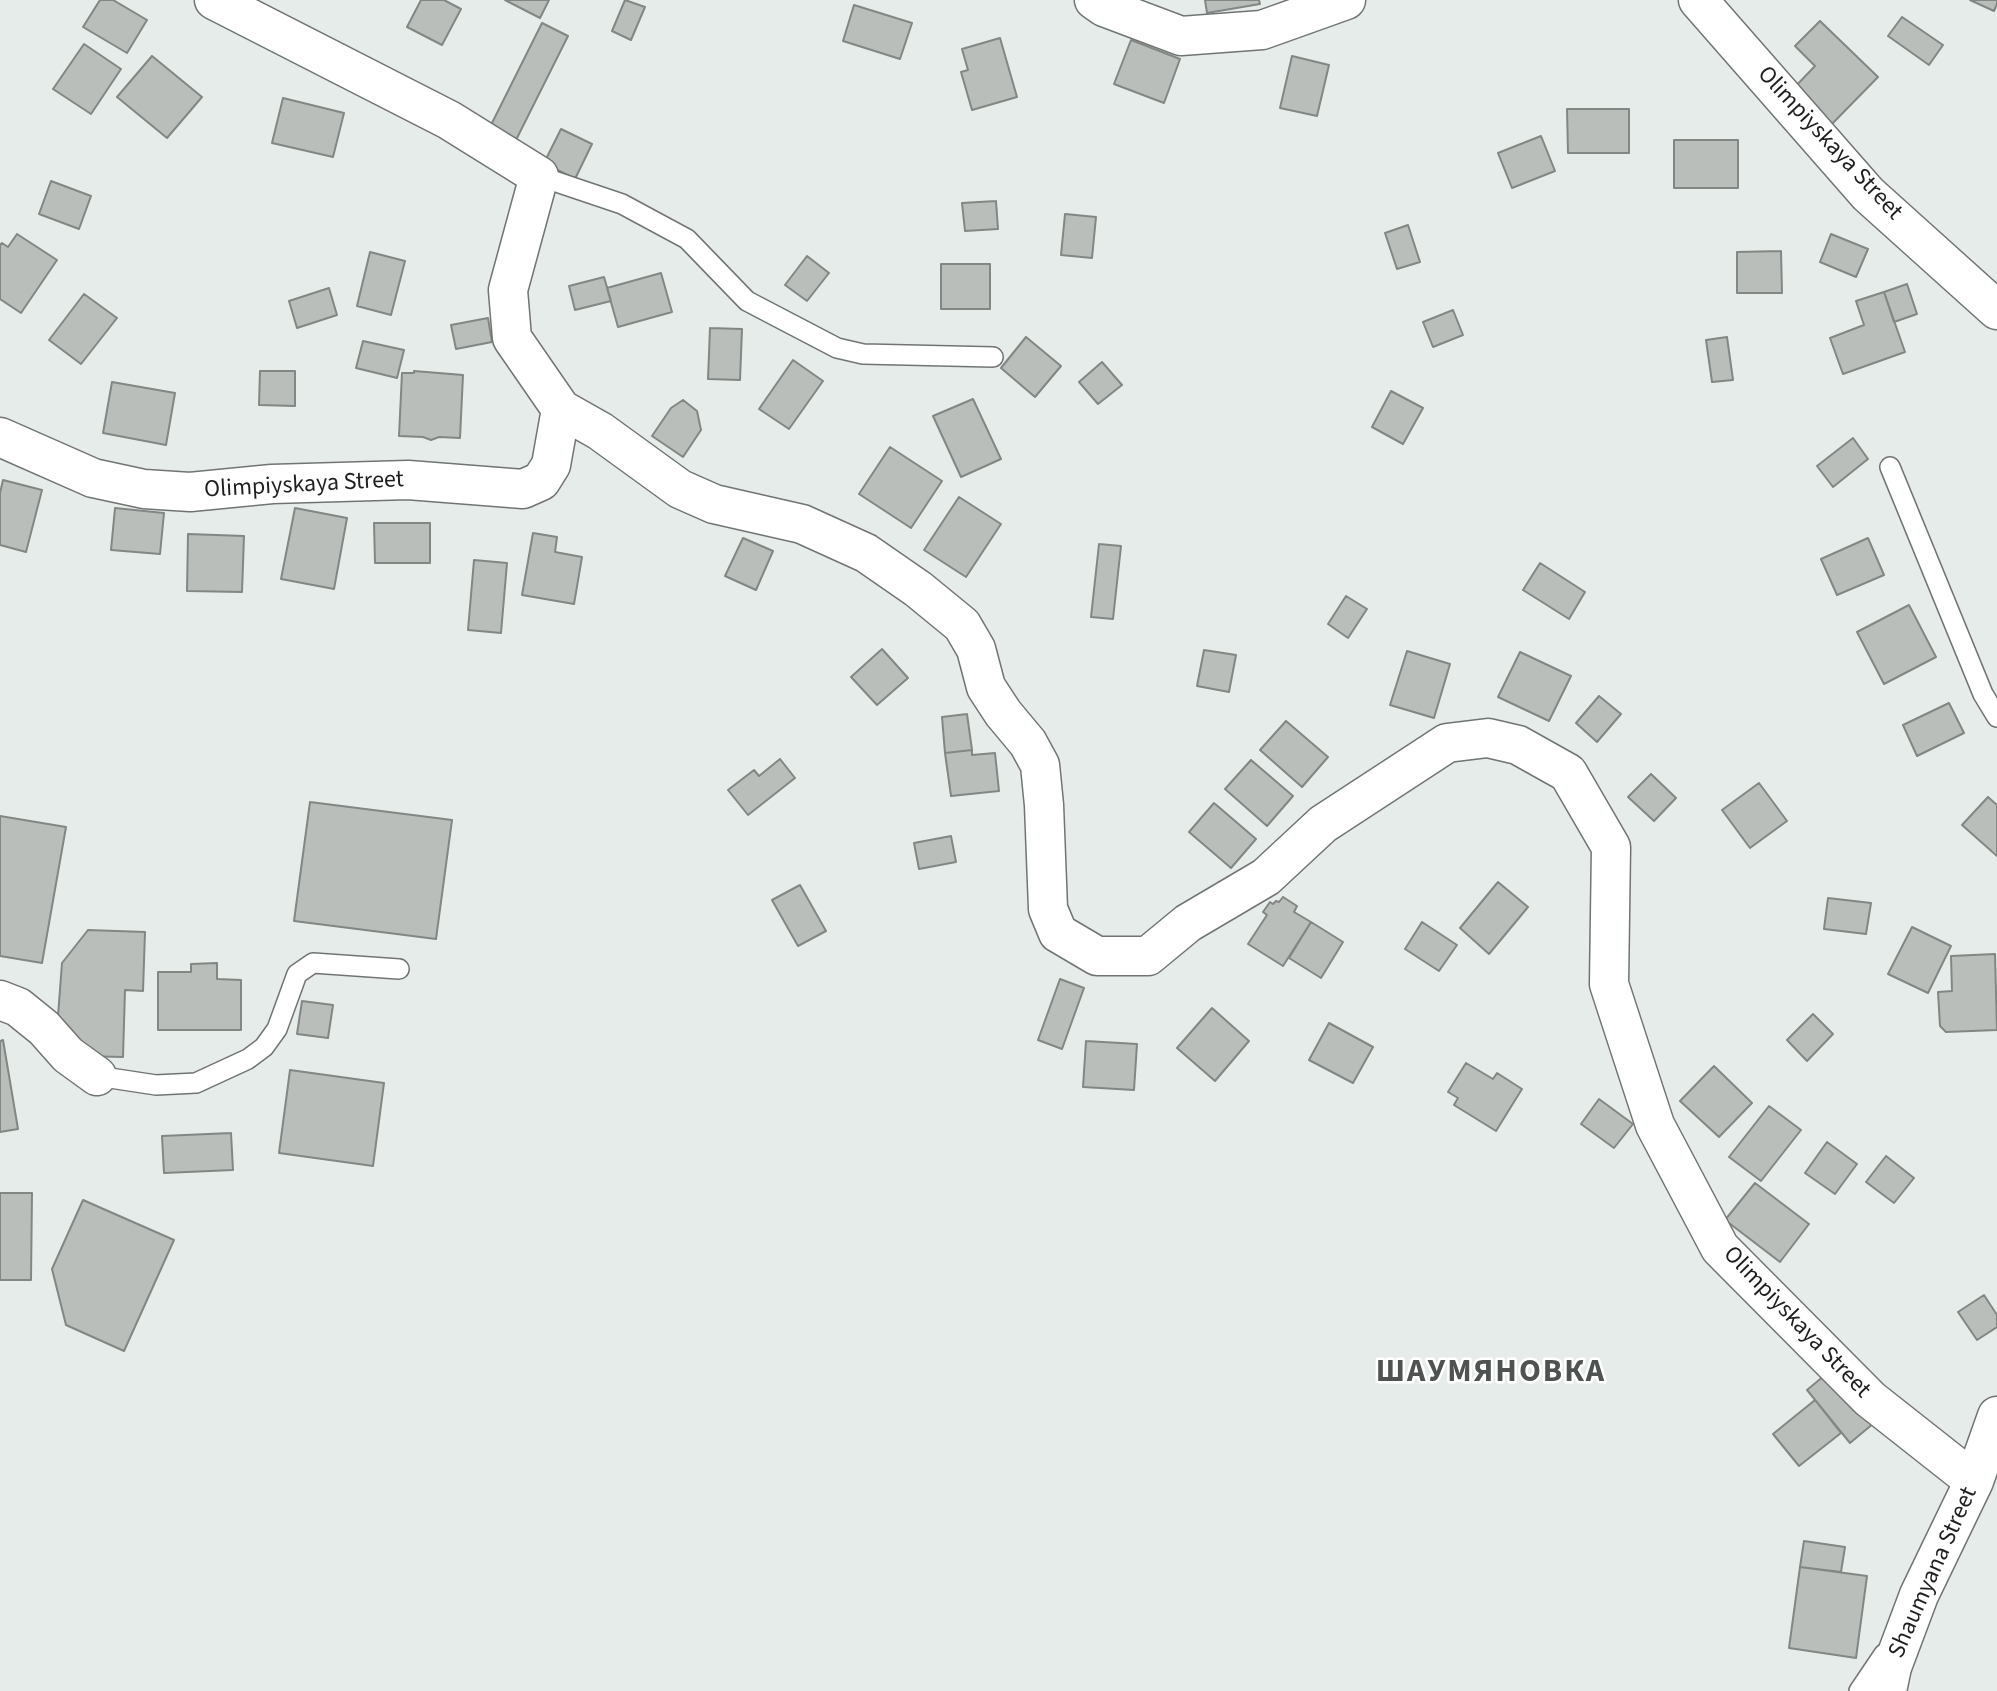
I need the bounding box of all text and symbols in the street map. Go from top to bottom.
street label: Olimpiyskaya Street [1750,61,1908,227]
street label: Olimpiyskaya Street [203,466,405,506]
street label: Olimpiyskaya Street [1716,1241,1876,1405]
district label: ШАУМЯНОВКА [1377,1355,1605,1393]
street label: Shaumyana Street [1883,1483,1985,1663]

